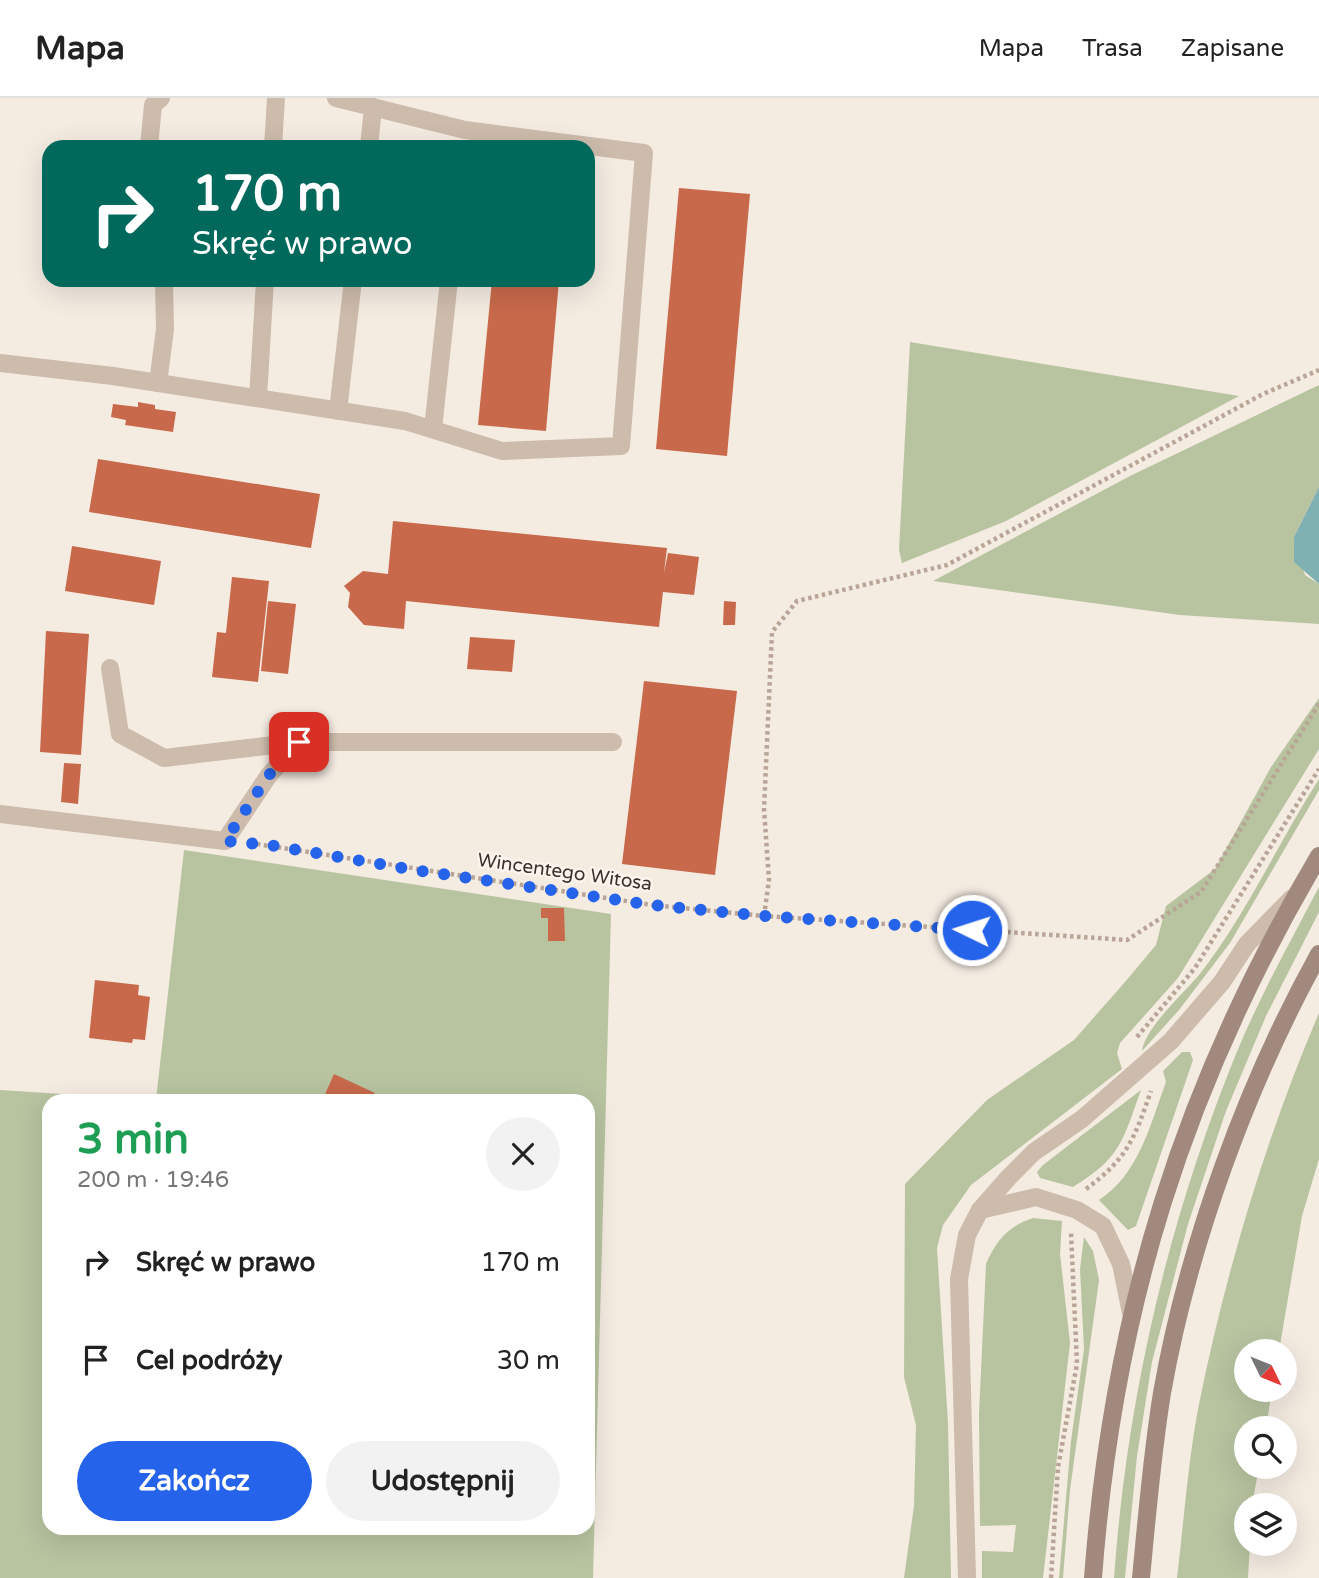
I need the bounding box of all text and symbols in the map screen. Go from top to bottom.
text: Mapa [35,29,125,68]
text: Mapa [979,34,1044,63]
text: Trasa [1082,34,1143,63]
text: Zapisane [1181,34,1284,63]
text: 170 m [192,165,342,224]
icon: right [77,168,168,259]
text: Skręć w prawo [192,225,413,263]
pin [269,712,329,772]
icon: arrive [280,723,318,761]
street label: Wincentego Witosa [476,849,654,895]
position arrow [935,893,1009,967]
text: 3 min [77,1114,189,1165]
button: close [486,1117,560,1191]
text: 200 m · 19:46 [77,1166,229,1194]
icon: right [77,1243,115,1281]
text: Skręć w prawo [136,1247,315,1278]
text: 170 m [480,1247,560,1278]
north arrow [1234,1339,1297,1402]
map controls [1234,1339,1297,1556]
icon: arrive [77,1341,115,1379]
text: Cel podróży [136,1345,283,1376]
text: 30 m [497,1345,560,1376]
button: search [1234,1416,1297,1479]
button: Zakończ [77,1441,312,1521]
button: Udostępnij [326,1441,560,1521]
button: layers [1234,1493,1297,1556]

